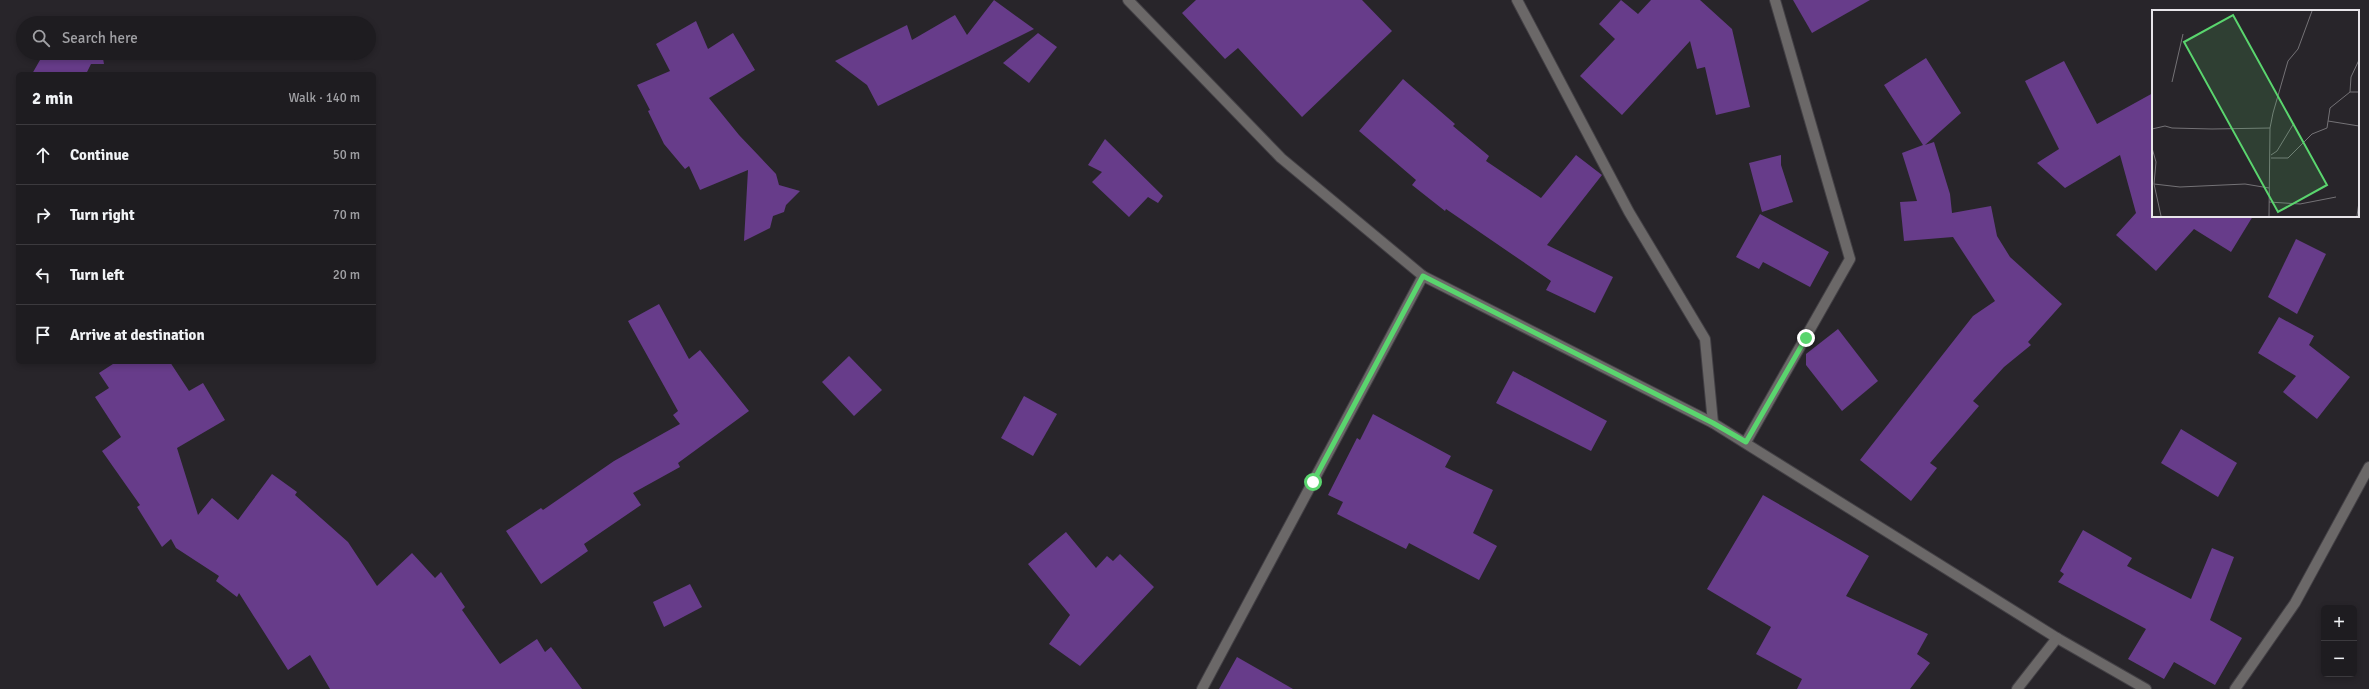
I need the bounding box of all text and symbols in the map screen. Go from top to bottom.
inset map [2152,10,2359,217]
search box [16,16,376,60]
icon: search [30,27,52,49]
text: Search here [62,29,138,47]
text: 2 min [32,88,73,109]
text: Walk · 140 m [289,90,360,106]
icon: ahead [32,144,54,166]
text: Continue [70,146,129,164]
text: 50 m [333,147,360,163]
icon: right [32,204,54,226]
text: Turn right [70,206,135,224]
text: 70 m [333,207,360,223]
icon: left [32,264,54,286]
text: Turn left [70,266,124,284]
text: 20 m [333,267,360,283]
icon: arrive [32,324,54,346]
text: Arrive at destination [70,326,205,344]
route end [1797,329,1815,347]
route start [1304,473,1322,491]
map controls [2321,605,2357,677]
button: + [2321,605,2357,641]
button: − [2321,641,2357,677]

